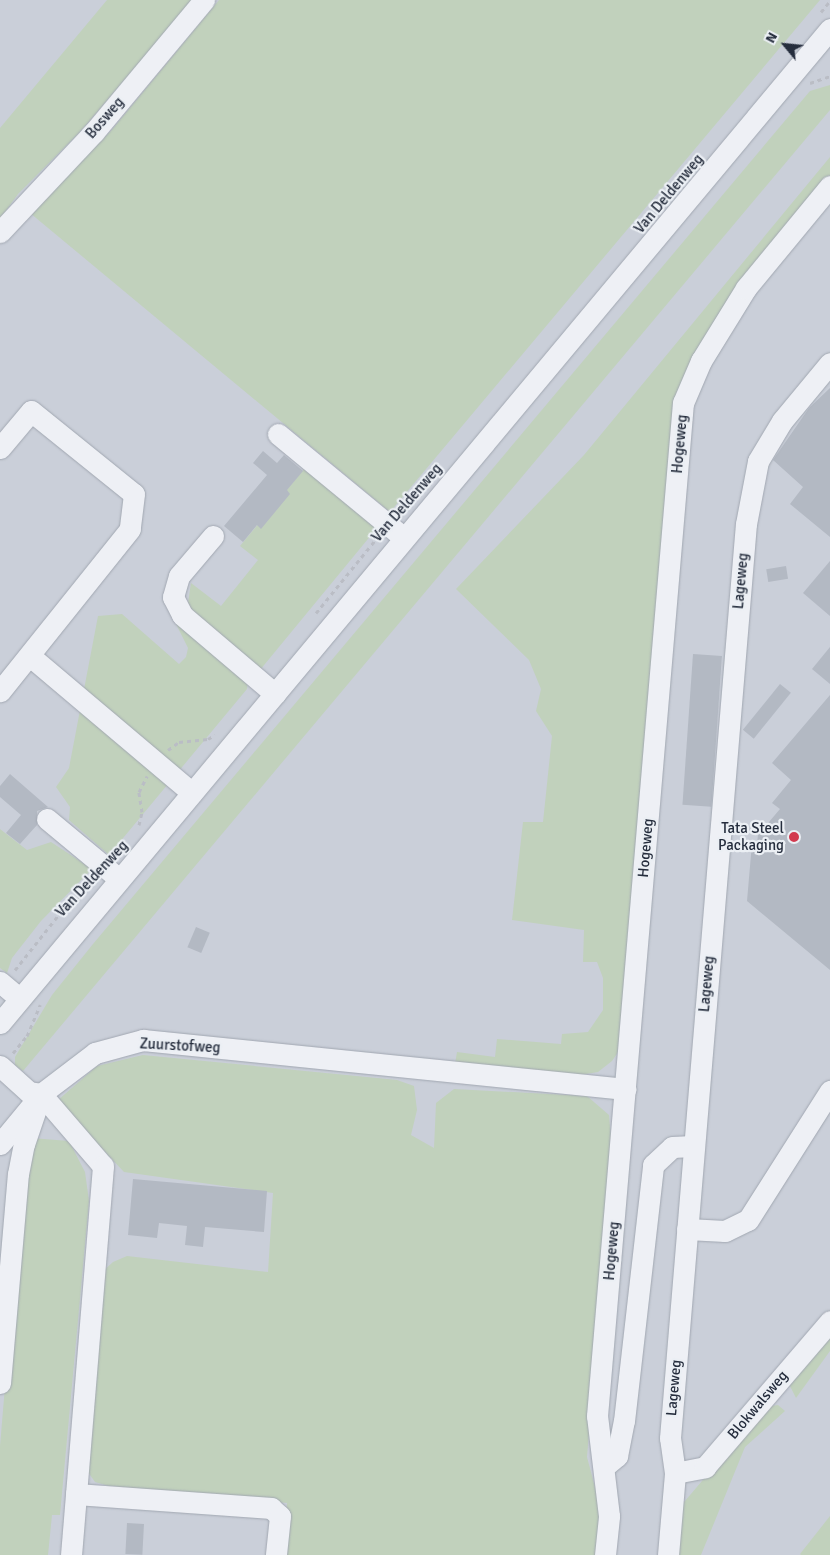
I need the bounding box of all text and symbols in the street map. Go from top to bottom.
north arrow [760,20,810,70]
text: N [762,29,781,46]
street label: Bosweg [82,93,128,143]
street label: Van Deldenweg [631,151,707,237]
street label: Hogeweg [668,414,692,474]
street label: Van Deldenweg [368,460,446,546]
street label: Lageweg [730,552,752,610]
street label: Hogeweg [634,818,658,878]
place label: Tata Steel Packaging [718,819,784,854]
marker: Tata Steel Packaging [788,831,800,843]
street label: Van Deldenweg [52,837,132,921]
street label: Lageweg [696,955,718,1013]
street label: Zuurstofweg [139,1035,221,1057]
street label: Hogeweg [600,1221,624,1281]
street label: Lageweg [663,1359,685,1417]
street label: Blokwalsweg [724,1367,792,1443]

